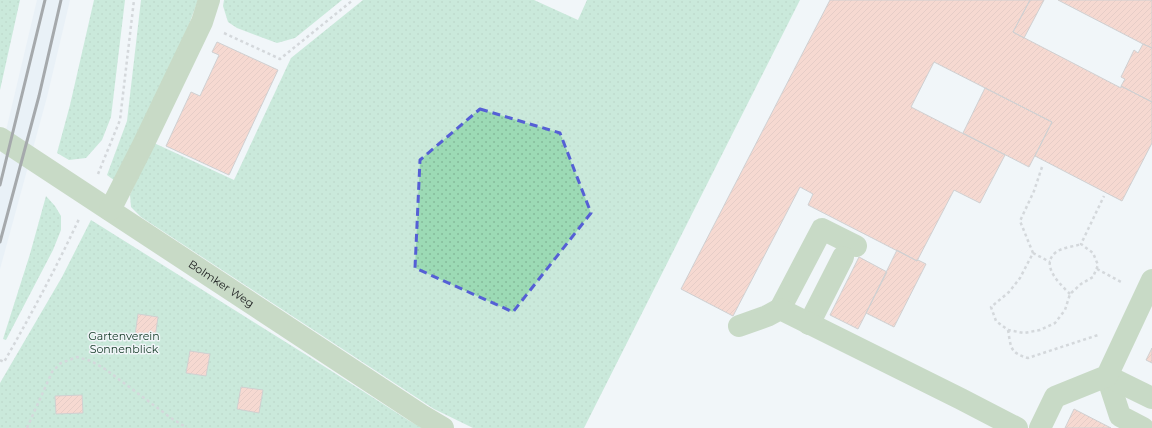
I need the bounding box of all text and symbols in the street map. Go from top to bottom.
street label: Bolmker Weg [186,257,257,310]
park label: Gartenverein Sonnenblick [88,329,160,356]

